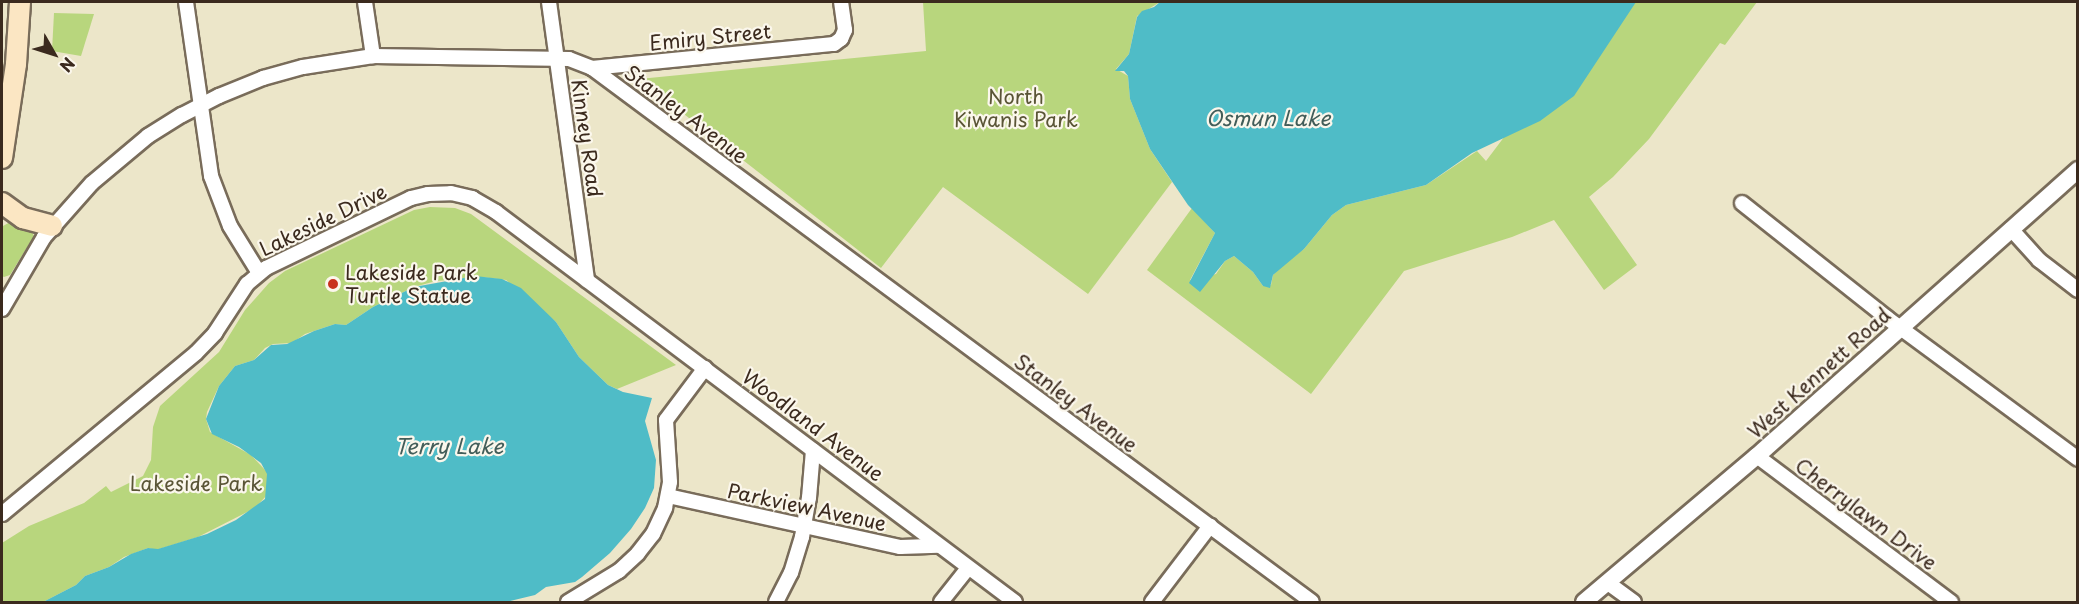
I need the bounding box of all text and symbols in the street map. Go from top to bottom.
street label: Emiry Street [647,19,773,55]
north arrow [24,24,84,84]
text: N [55,53,81,78]
street label: Stanley Avenue [619,60,753,168]
street label: Kinney Road [567,77,607,199]
park label: North Kiwanis Park [954,84,1078,131]
water label: Osmun Lake [1206,104,1330,130]
street label: Lakeside Drive [255,179,391,261]
place label: Lakeside Park Turtle Statue [345,260,478,307]
marker: Lakeside Park Turtle Statue [326,277,340,291]
street label: West Kennett Road [1743,303,1895,443]
street label: Stanley Avenue [1009,349,1143,457]
street label: Woodland Avenue [738,364,888,486]
water label: Terry Lake [394,432,504,458]
street label: Cherrylawn Drive [1791,453,1941,575]
park label: Lakeside Park [129,471,263,495]
street label: Parkview Avenue [725,478,889,536]

